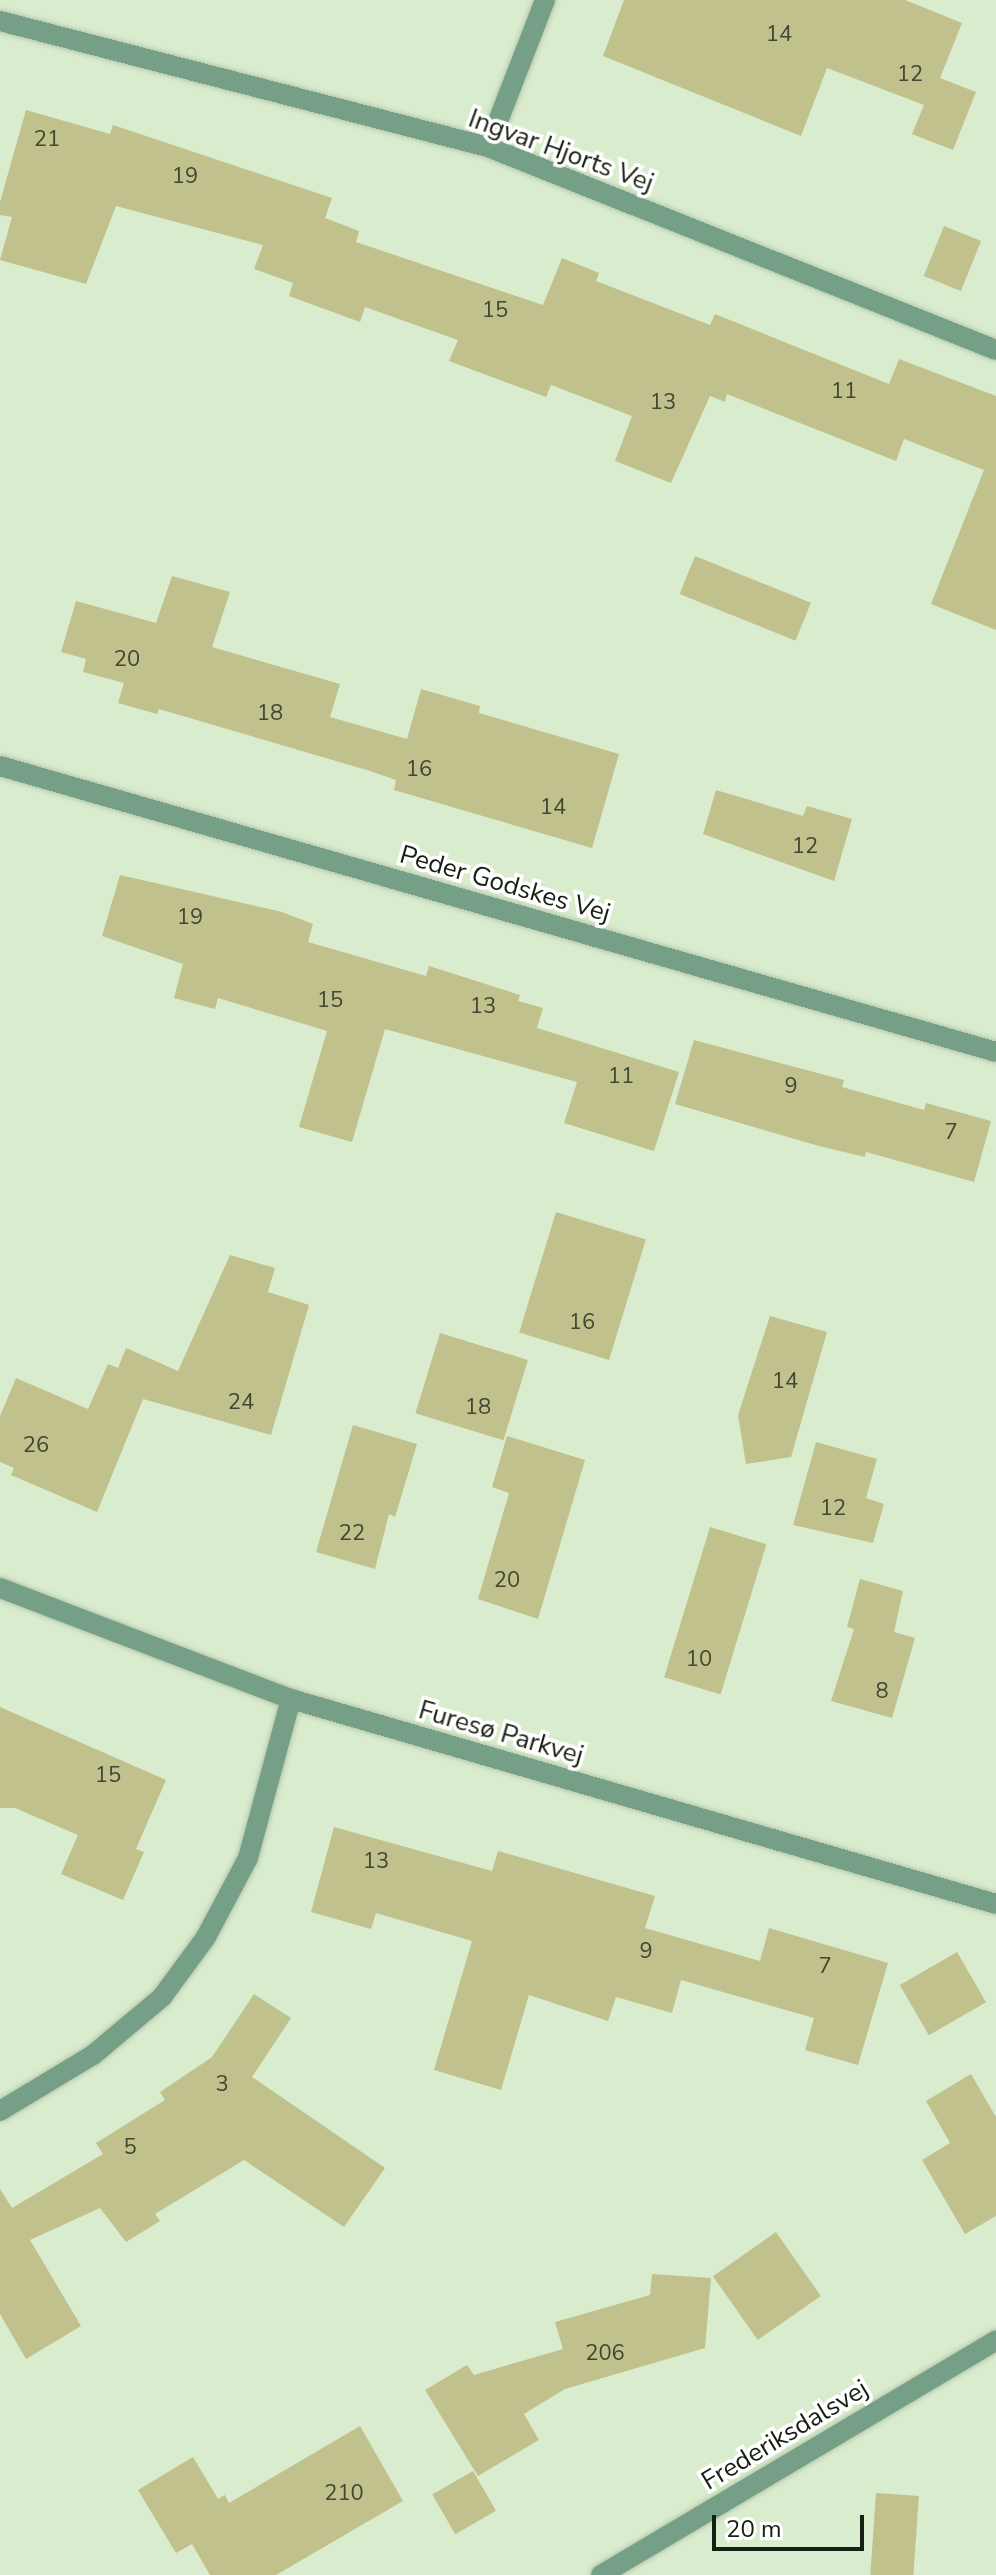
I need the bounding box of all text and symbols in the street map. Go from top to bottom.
house number: 14 [766,22,792,48]
house number: 12 [897,62,923,88]
street label: Ingvar Hjorts Vej [464,103,658,199]
house number: 21 [34,127,60,153]
house number: 19 [172,164,198,190]
house number: 15 [482,298,508,324]
house number: 11 [831,379,857,405]
house number: 13 [650,390,676,416]
house number: 20 [114,647,140,673]
house number: 18 [257,701,283,727]
house number: 16 [406,757,432,783]
house number: 14 [540,795,566,821]
house number: 12 [792,834,818,860]
street label: Peder Godskes Vej [396,839,614,929]
house number: 19 [177,905,203,931]
house number: 15 [317,988,343,1014]
house number: 13 [470,994,496,1020]
house number: 11 [608,1064,634,1090]
house number: 9 [784,1074,798,1100]
house number: 7 [944,1120,958,1146]
house number: 16 [569,1310,595,1336]
house number: 14 [772,1369,798,1395]
house number: 24 [228,1390,254,1416]
house number: 18 [465,1395,491,1421]
house number: 26 [23,1433,49,1459]
house number: 12 [820,1496,846,1522]
house number: 22 [339,1521,365,1547]
house number: 20 [494,1568,520,1594]
house number: 10 [686,1647,712,1673]
house number: 8 [875,1679,889,1705]
street label: Furesø Parkvej [415,1695,587,1771]
house number: 15 [95,1763,121,1789]
house number: 13 [363,1849,389,1875]
house number: 9 [639,1939,653,1965]
house number: 7 [818,1954,832,1980]
house number: 3 [215,2072,229,2098]
house number: 5 [123,2135,137,2161]
house number: 206 [585,2341,625,2367]
street label: Frederiksdalsvej [696,2373,874,2497]
house number: 210 [324,2481,364,2507]
scale bar [716,2499,868,2549]
text: 20 m [726,2513,782,2545]

